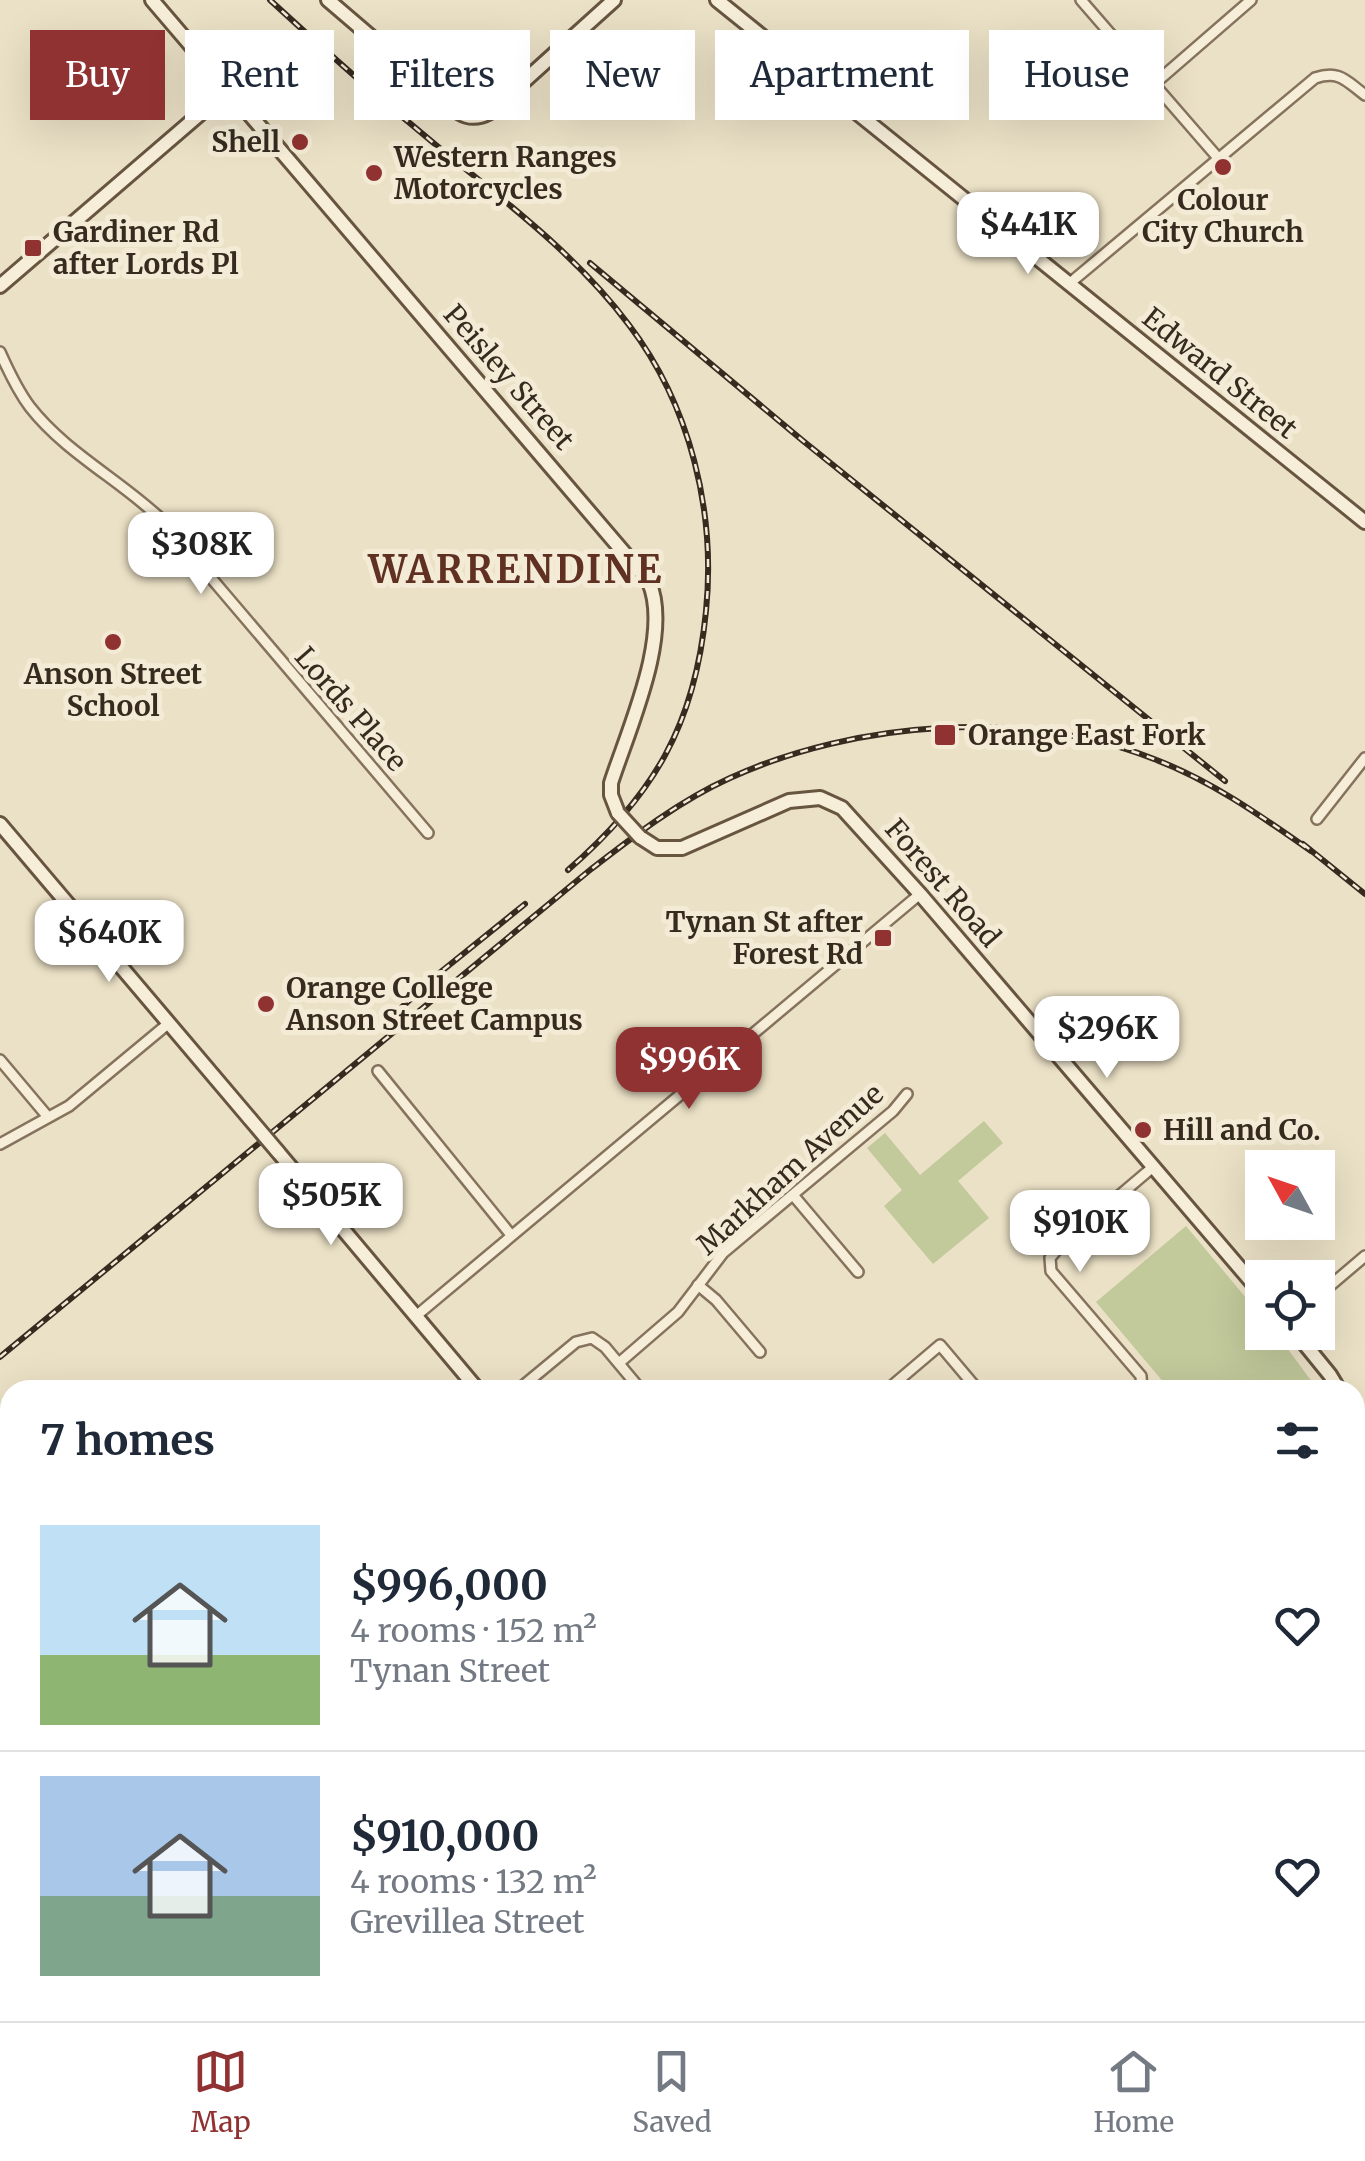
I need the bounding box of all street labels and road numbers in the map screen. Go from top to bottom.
street label: Peisley Street [436,297,582,457]
street label: Edward Street [1135,300,1305,446]
street label: Lords Place [287,639,415,779]
street label: Forest Road [877,811,1009,955]
street label: Markham Avenue [689,1076,891,1262]

